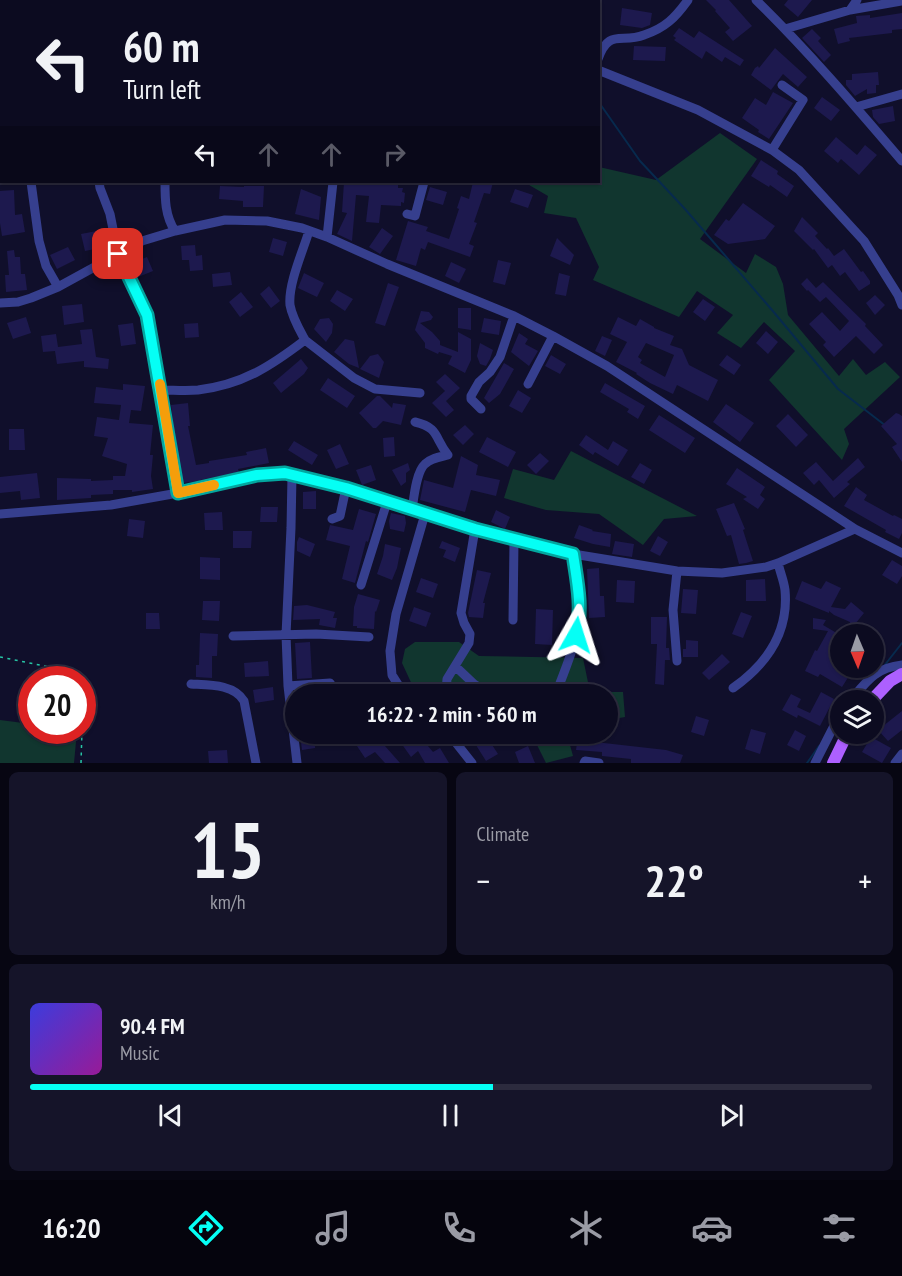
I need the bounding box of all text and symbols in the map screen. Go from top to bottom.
text: 60 m [123,19,200,74]
icon: left [24,24,102,102]
text: Turn left [123,72,201,106]
icon: left [189,138,222,171]
icon: ahead [252,138,285,171]
icon: ahead [315,138,348,171]
icon: right [378,138,411,171]
pin [92,228,143,279]
icon: arrive [101,237,134,270]
position arrow [544,603,608,667]
north arrow [830,624,884,678]
map controls [830,624,884,744]
speed limit sign: 20 [18,666,96,744]
button: layers [830,690,884,744]
text: 16:22 · 2 min · 560 m [366,700,537,728]
text: 15 [190,799,265,900]
text: Climate [477,821,529,847]
text: 22° [645,851,704,909]
text: − [477,859,490,902]
text: + [858,859,872,902]
text: km/h [210,889,245,915]
text: 90.4 FM [120,1012,185,1040]
text: Music [120,1040,160,1066]
icon: previous [154,1099,187,1132]
icon: pause [434,1099,467,1132]
icon: next [715,1099,748,1132]
icon: directions [185,1207,227,1249]
icon: music [312,1207,354,1249]
icon: phone [438,1207,480,1249]
icon: climate [565,1207,607,1249]
icon: car [691,1207,733,1249]
icon: filters [818,1207,860,1249]
text: 16:20 [42,1211,101,1245]

